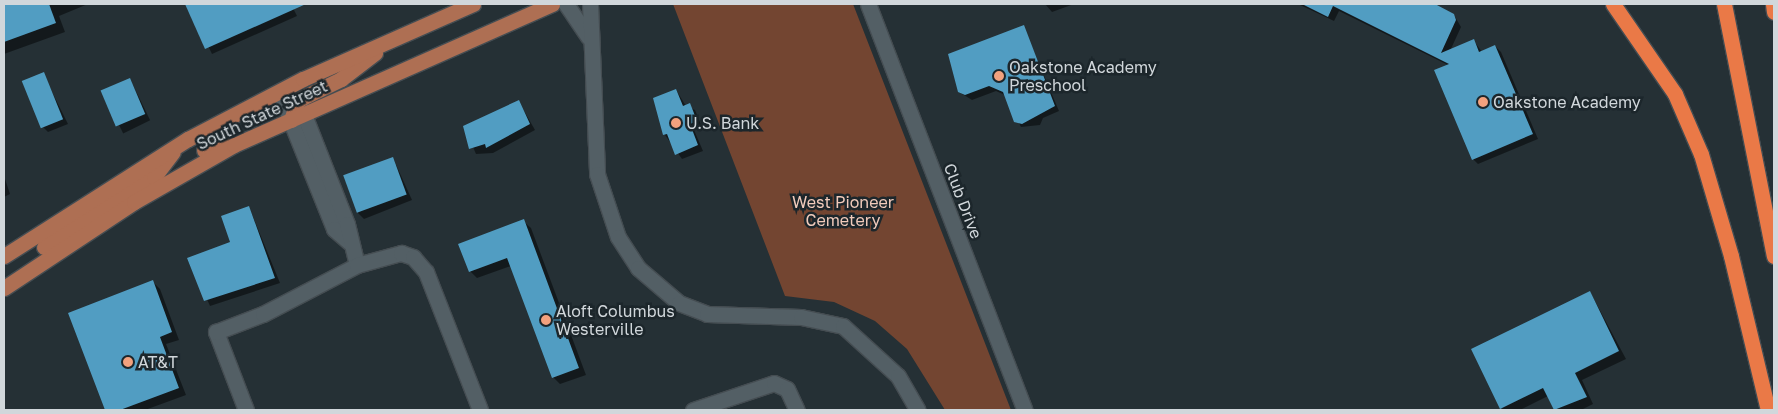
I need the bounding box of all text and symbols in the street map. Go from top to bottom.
place label: Oakstone Academy Preschool [1009,57,1157,95]
marker: Oakstone Academy Preschool [993,70,1005,82]
street label: South State Street [194,76,330,154]
place label: Oakstone Academy [1493,92,1641,112]
marker: Oakstone Academy [1477,96,1489,108]
place label: U.S. Bank [686,113,759,133]
marker: U.S. Bank [670,117,682,129]
street label: Club Drive [940,161,986,241]
park label: West Pioneer Cemetery [792,192,894,230]
place label: Aloft Columbus Westerville [556,301,675,339]
marker: Aloft Columbus Westerville [540,314,552,326]
place label: AT&T [138,352,178,372]
marker: AT&T [122,356,134,368]

